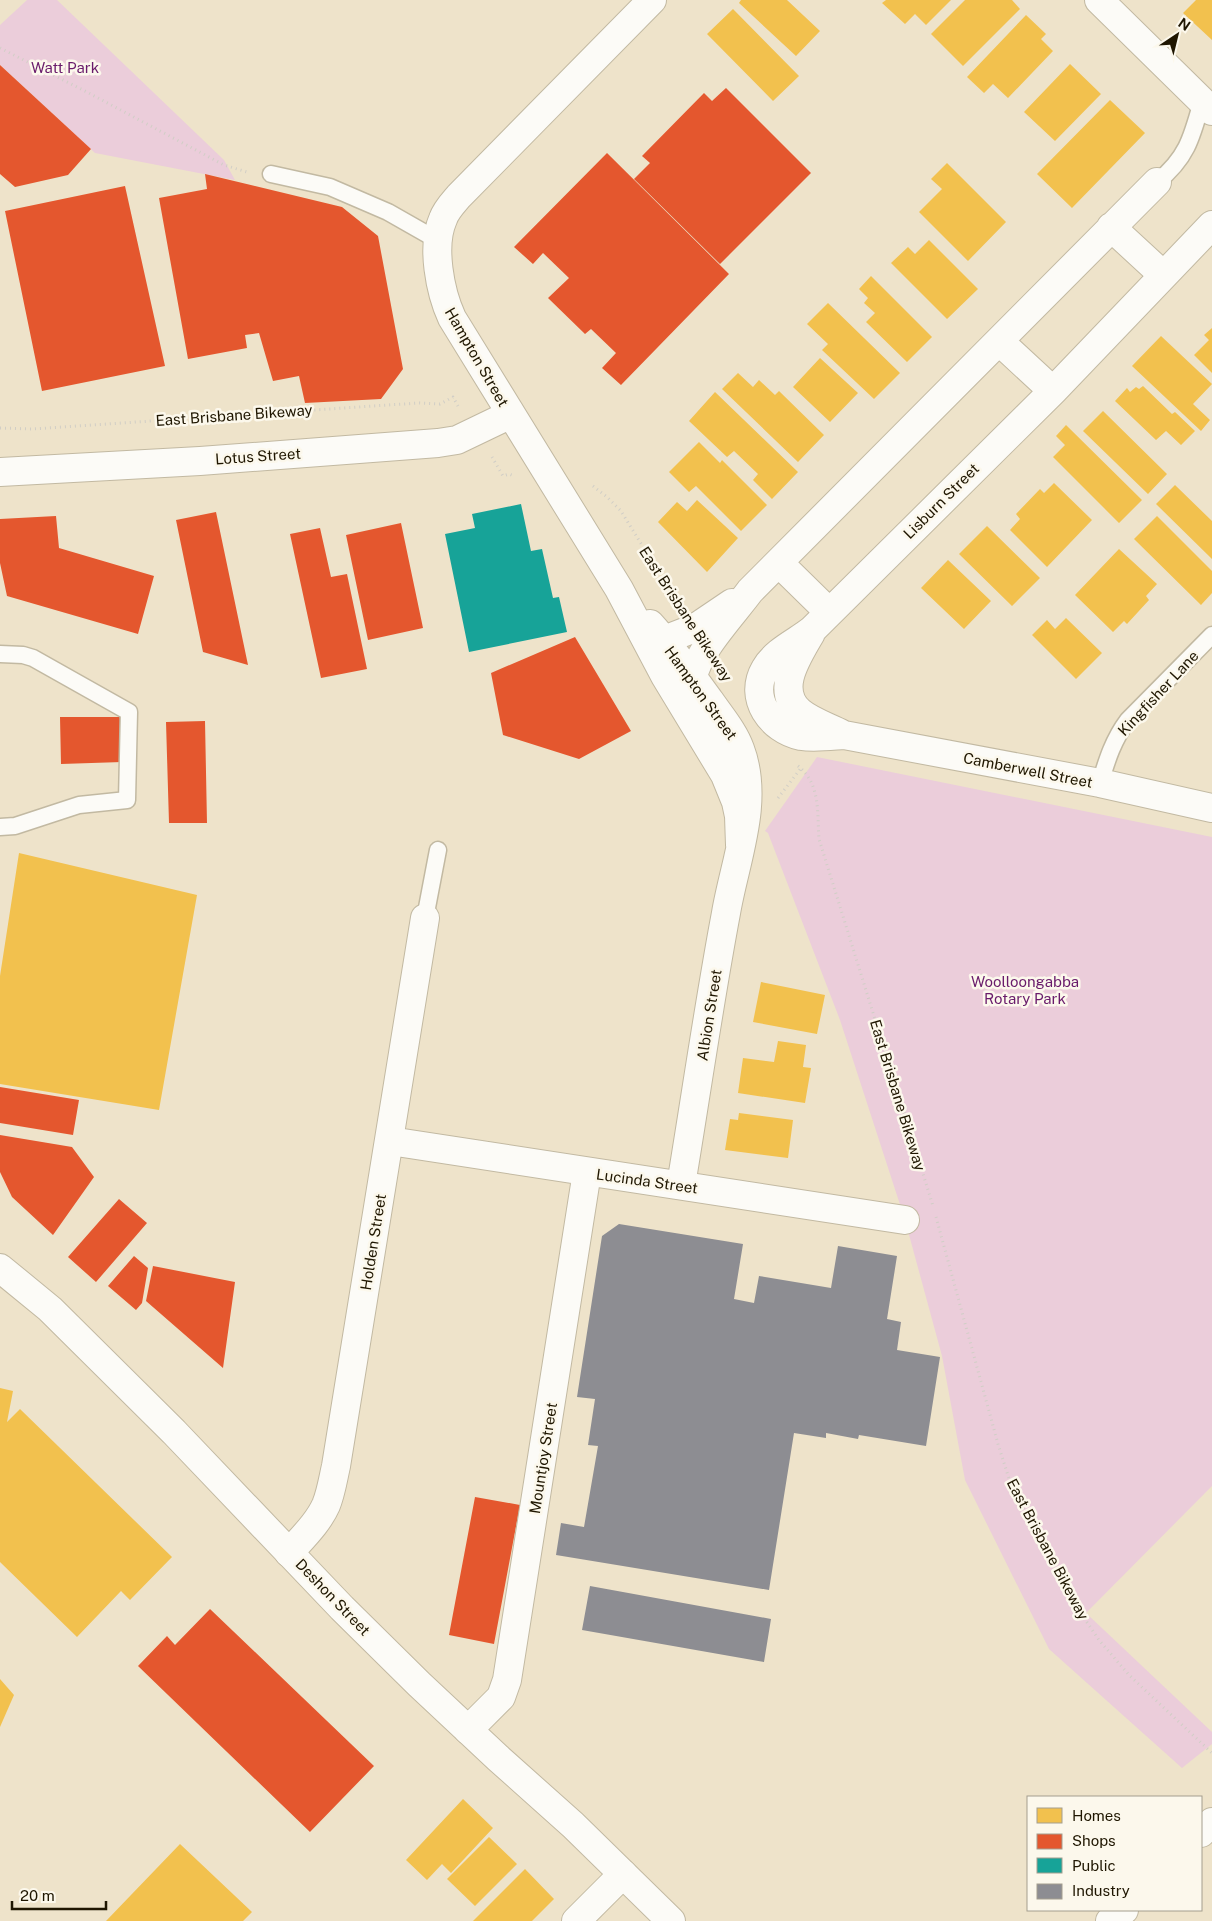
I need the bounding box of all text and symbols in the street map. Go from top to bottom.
north arrow [1152,10,1202,60]
text: N [1175,15,1194,34]
park label: Watt Park [31,59,99,76]
street label: Hampton Street [442,304,512,410]
street label: East Brisbane Bikeway [155,401,313,429]
street label: Lotus Street [215,445,302,467]
street label: Lisburn Street [900,460,982,542]
street label: East Brisbane Bikeway [636,543,736,685]
street label: Hampton Street [661,643,741,743]
street label: Kingfisher Lane [1114,647,1202,739]
street label: Camberwell Street [962,749,1094,791]
street label: Albion Street [693,968,725,1062]
park label: Woolloongabba Rotary Park [971,973,1079,1007]
street label: East Brisbane Bikeway [867,1017,929,1173]
street label: Lucinda Street [595,1165,699,1197]
street label: Holden Street [357,1192,389,1292]
street label: Mountjoy Street [526,1401,560,1515]
street label: East Brisbane Bikeway [1004,1476,1092,1622]
street label: Deshon Street [292,1555,374,1639]
legend [1027,1796,1202,1911]
text: Homes [1072,1807,1121,1824]
text: Shops [1072,1832,1116,1849]
text: Public [1072,1857,1116,1874]
scale bar [12,1878,106,1910]
text: Industry [1072,1882,1130,1899]
text: 20 m [20,1887,55,1904]

